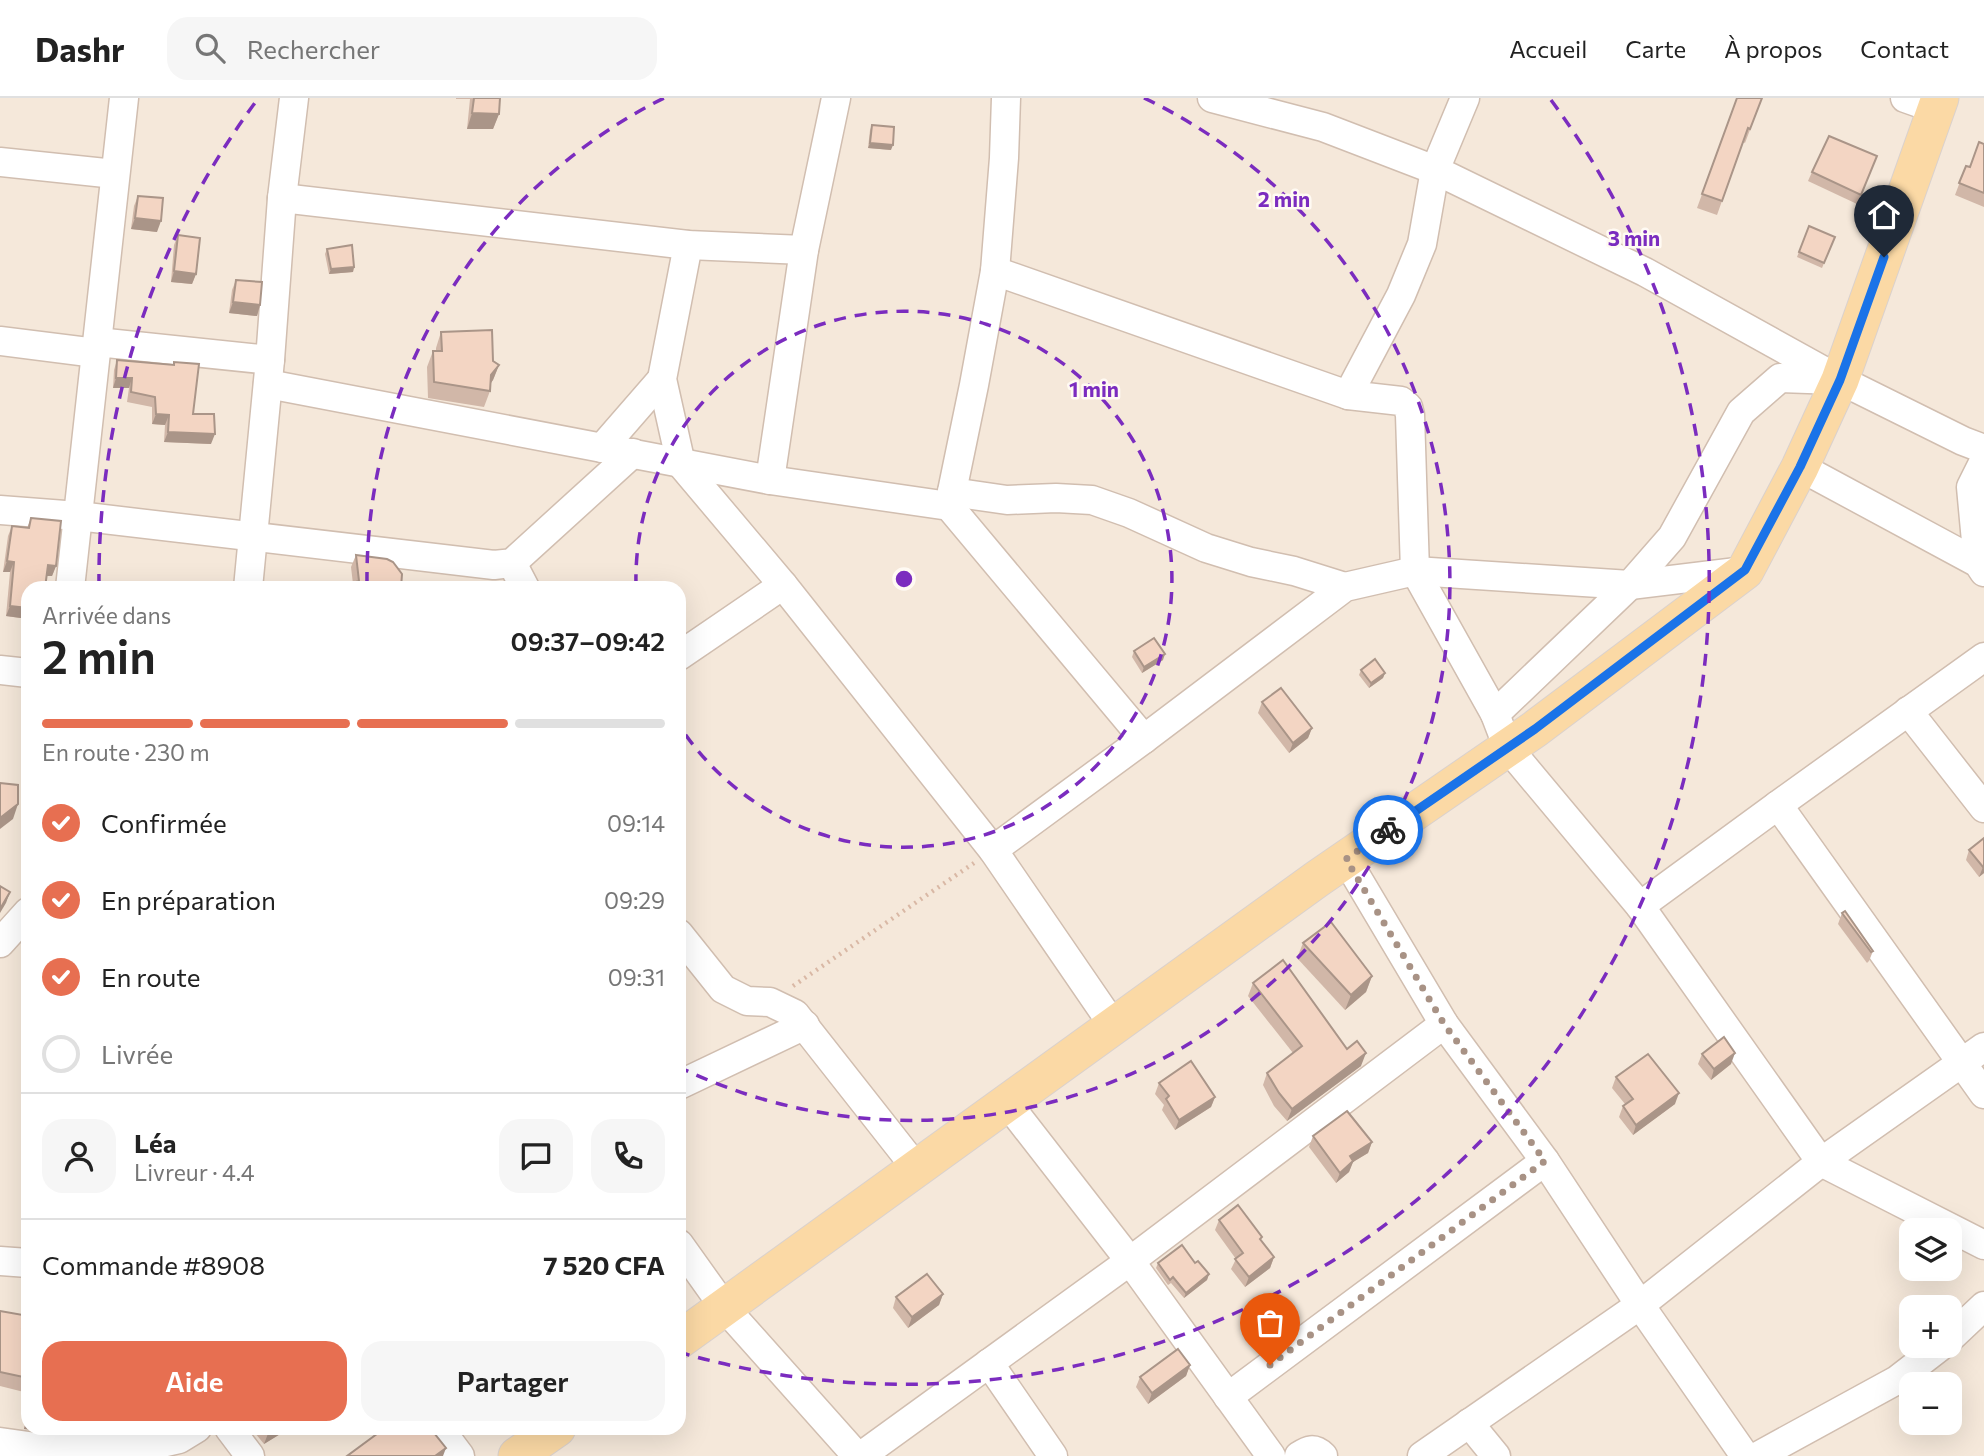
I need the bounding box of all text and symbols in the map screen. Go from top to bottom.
search box [167,17,657,80]
text: Dashr [35,28,125,69]
icon: search [191,29,229,67]
text: Rechercher [247,33,380,64]
text: Accueil [1509,34,1587,63]
text: Carte [1625,34,1686,63]
text: À propos [1724,34,1822,63]
text: Contact [1860,34,1949,63]
pin [1854,185,1914,257]
text: 2 min [1258,186,1310,211]
icon: home [1865,196,1903,234]
text: 3 min [1608,225,1660,250]
text: 1 min [1069,376,1119,401]
centre of rings [892,567,916,591]
text: Arrivée dans [42,601,171,629]
text: 09:37–09:42 [511,625,665,656]
text: 2 min [42,627,156,683]
text: En route · 230 m [42,738,210,766]
courier [1353,795,1423,865]
icon: check [42,804,80,842]
text: Confirmée [101,807,227,838]
text: 09:14 [607,809,665,837]
icon: bike [1369,811,1407,849]
icon: check [42,881,80,919]
text: En préparation [101,884,276,915]
text: 09:29 [604,886,665,914]
icon: check [42,958,80,996]
text: En route [101,961,201,992]
text: 09:31 [608,963,665,991]
text: Livrée [101,1038,173,1069]
button: person [42,1119,116,1193]
button: chat [499,1119,573,1193]
button: phone [591,1119,665,1193]
text: Léa [134,1127,177,1158]
text: Livreur · 4.4 [134,1158,255,1186]
map controls [1899,1218,1962,1435]
button: layers [1899,1218,1962,1281]
text: Commande #8908 [42,1249,265,1280]
text: 7 520 CFA [543,1249,665,1280]
pin [1240,1293,1300,1365]
button: + [1899,1295,1962,1358]
icon: bag [1251,1304,1289,1342]
button: Aide [42,1341,347,1421]
button: Partager [361,1341,665,1421]
button: − [1899,1372,1962,1435]

